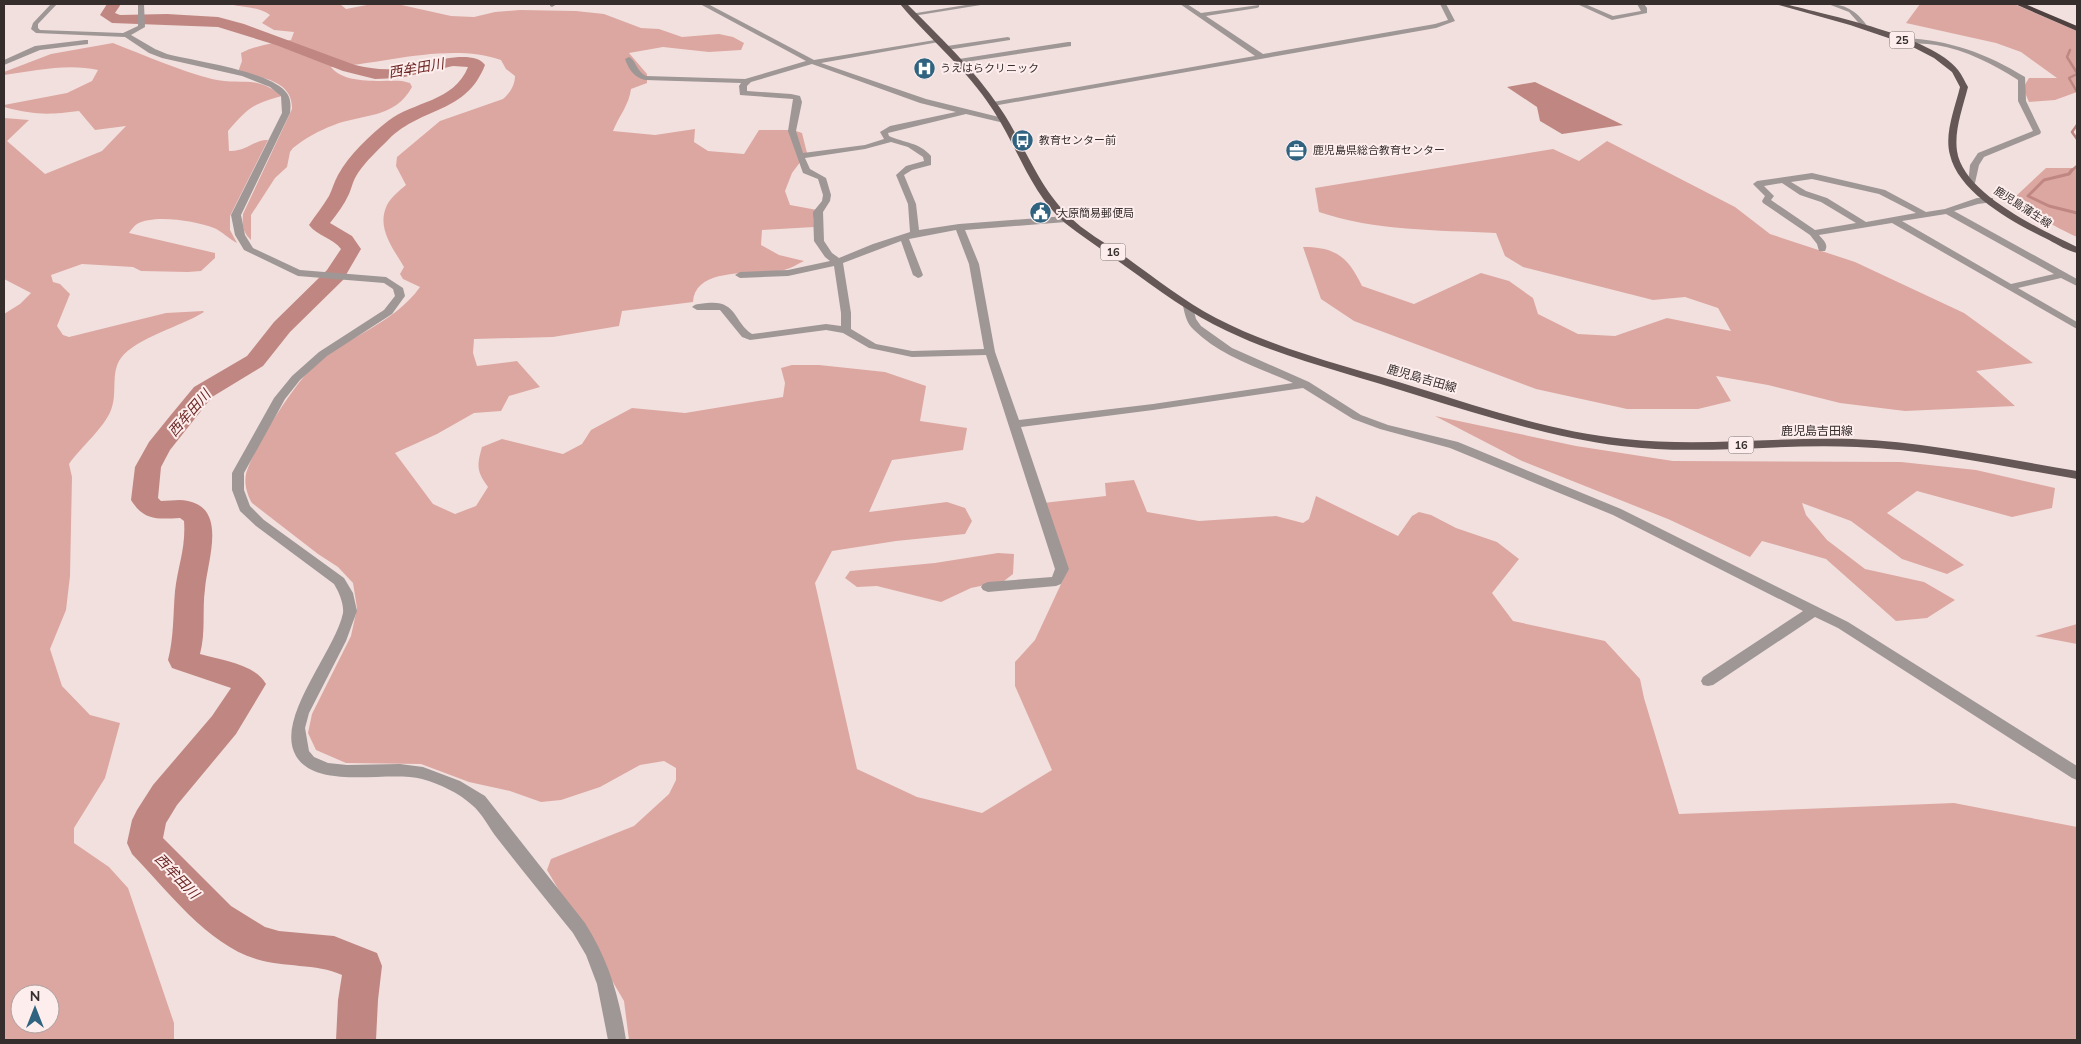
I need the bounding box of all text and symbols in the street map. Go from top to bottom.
road number: 25 [1890,32,1914,48]
water label: 西牟田川 [387,54,447,82]
hospital icon: うえはらクリニック [912,56,936,80]
place label: うえはらクリニック [940,61,1039,75]
bus stop icon: 教育センター前 [1011,128,1035,152]
place label: 教育センター前 [1039,133,1116,147]
office icon: 鹿児島県総合教育センター [1285,138,1309,162]
place label: 鹿児島県総合教育センター [1313,143,1445,157]
street label: 鹿児島蒲生線 [1992,183,2054,231]
public building icon: 大原簡易郵便局 [1029,201,1053,225]
place label: 大原簡易郵便局 [1057,206,1134,220]
road number: 16 [1100,243,1126,260]
street label: 鹿児島吉田線 [1385,361,1459,395]
water label: 西牟田川 [164,384,215,440]
street label: 鹿児島吉田線 [1781,423,1853,438]
road number: 16 [1728,436,1754,454]
water label: 西牟田川 [151,850,204,904]
north arrow [10,984,60,1034]
text: N [30,987,40,1005]

